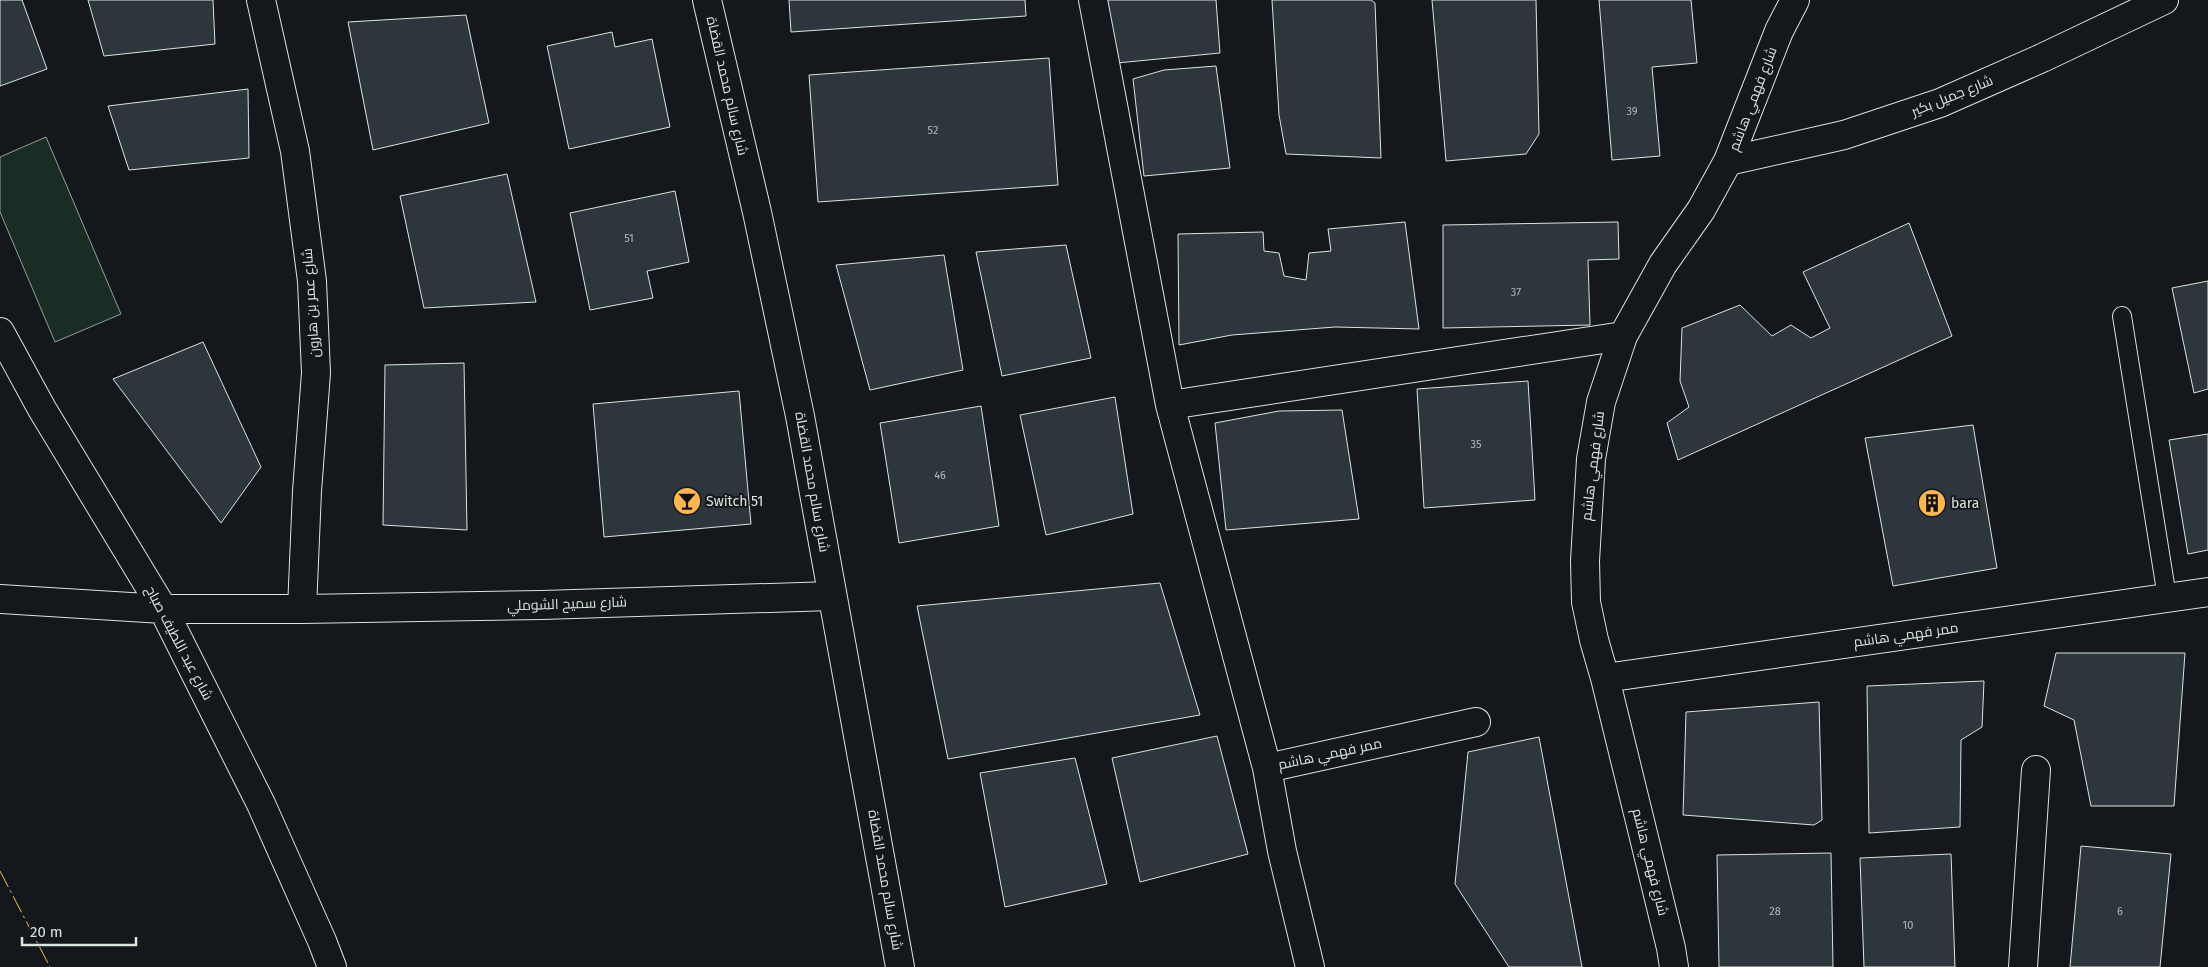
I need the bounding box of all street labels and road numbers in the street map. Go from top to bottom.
street label: شارع سالم محمد القضاة [702,15,751,157]
street label: شارع فهمي هاشم [1725,45,1783,155]
street label: شارع جميل بكير [1908,72,1995,121]
street label: شارع عمر بن هارون [299,248,323,358]
street label: شارع سالم محمد القضاة [790,410,833,554]
street label: شارع فهمي هاشم [1578,410,1611,522]
street label: شارع عبد اللطيف صباح [142,583,216,703]
street label: شارع سميح الشوملي [507,593,627,618]
street label: ممر فهمي هاشم [1852,619,1960,654]
street label: ممر فهمي هاشم [1277,735,1384,776]
street label: شارع فهمي هاشم [1626,806,1672,918]
street label: شارع سالم محمد القضاة [863,808,906,952]

